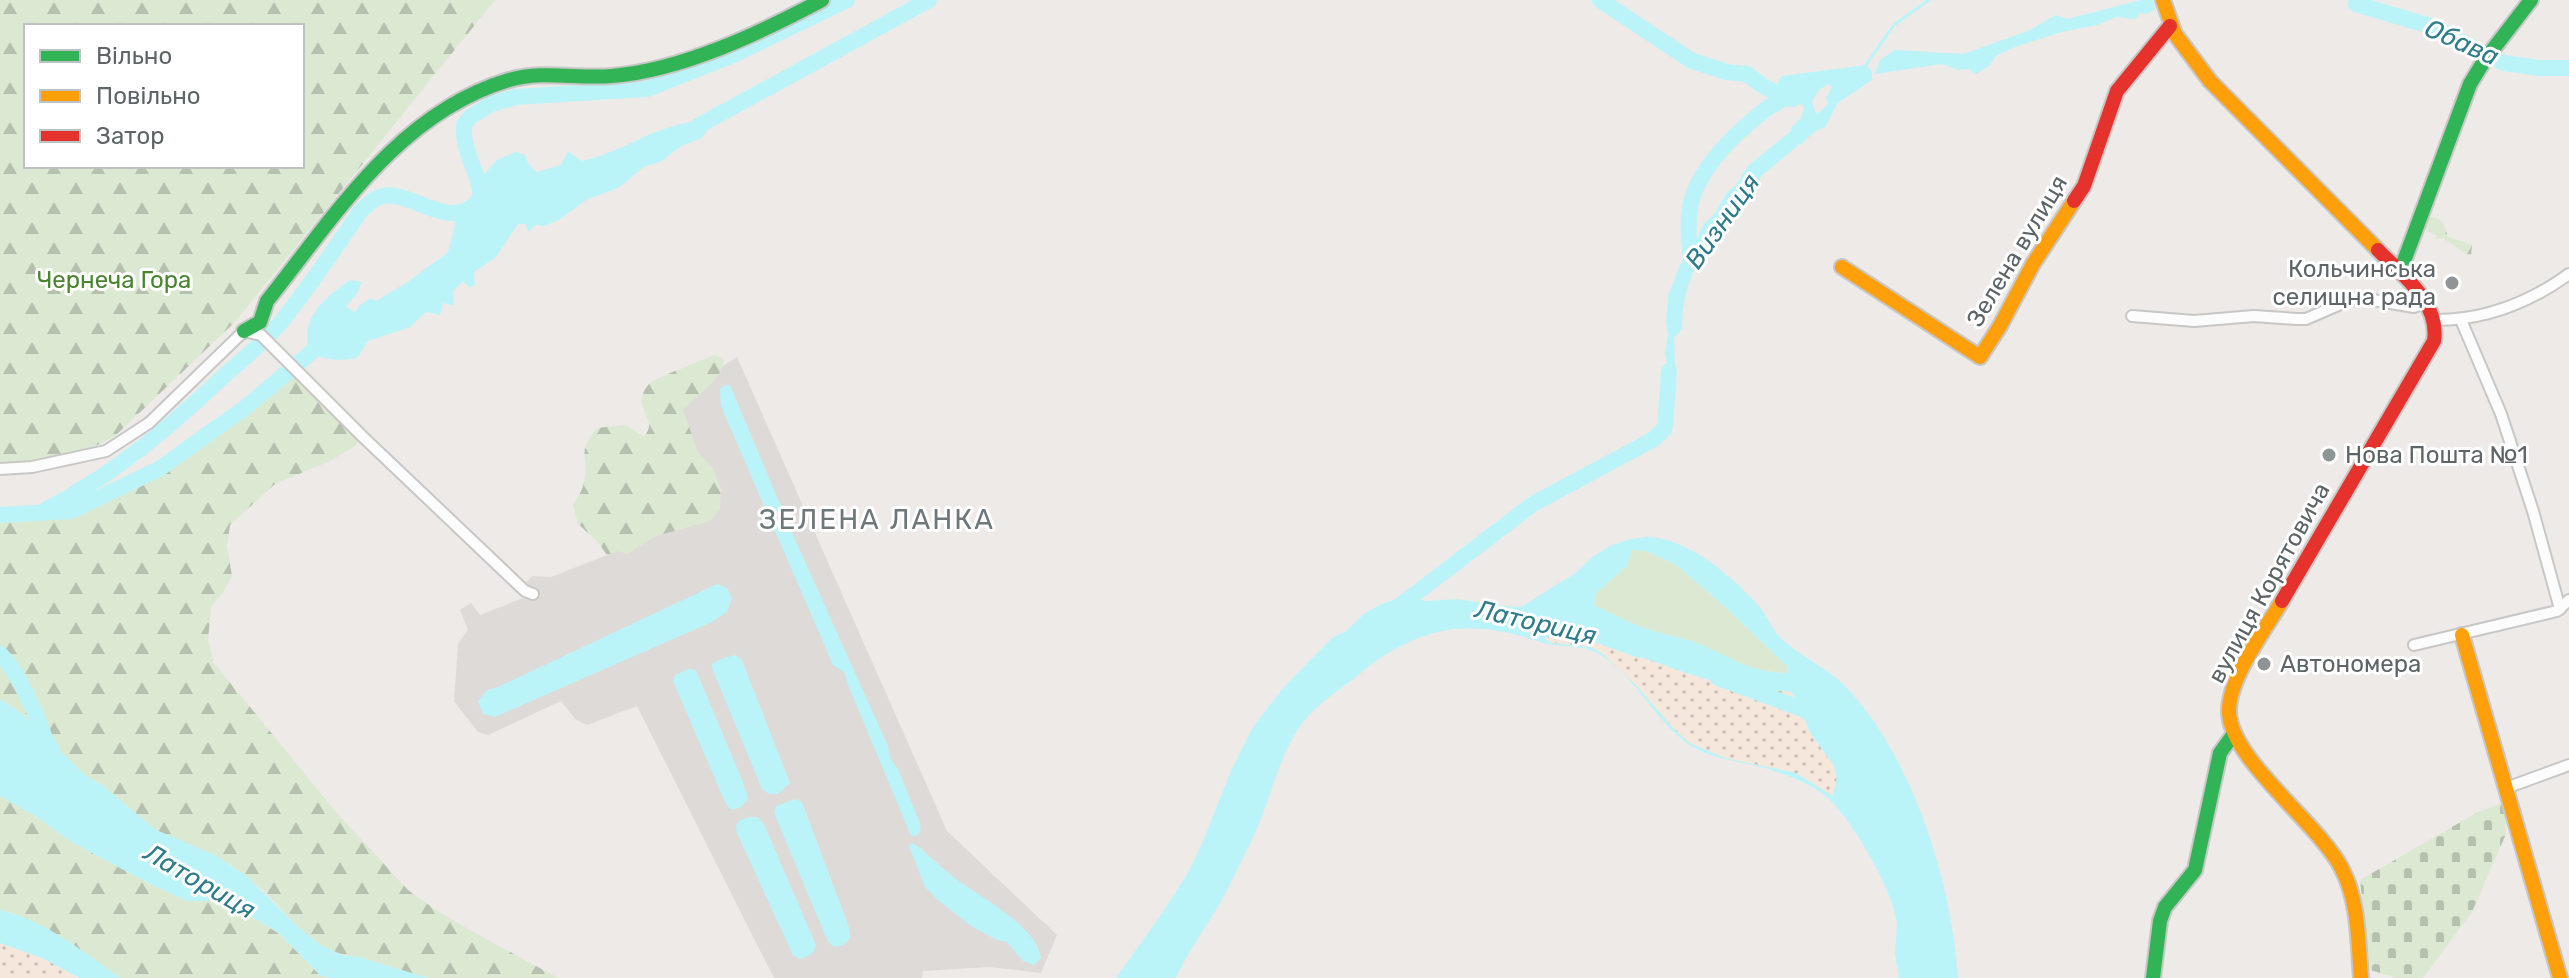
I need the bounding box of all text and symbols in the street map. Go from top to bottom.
water label: Обава [2420,12,2504,72]
legend [24,24,304,168]
text: Вільно [96,42,172,70]
text: Повільно [96,82,201,110]
text: Затор [96,122,165,150]
water label: Визниця [1679,168,1766,275]
street label: Зелена вулиця [1961,170,2073,332]
place label: Кольчинська селищна рада [2272,255,2436,311]
park label: Чернеча Гора [37,266,191,294]
marker: Кольчинська селищна рада [2443,274,2461,292]
place label: Нова Пошта №1 [2345,441,2528,469]
marker: Нова Пошта №1 [2320,446,2338,464]
street label: вулиця Корятовича [2202,478,2336,688]
district label: ЗЕЛЕНА ЛАНКА [759,503,995,536]
water label: Латориця [1470,593,1599,651]
place label: Автономера [2280,650,2421,678]
marker: Автономера [2255,655,2273,673]
water label: Латориця [137,836,261,926]

